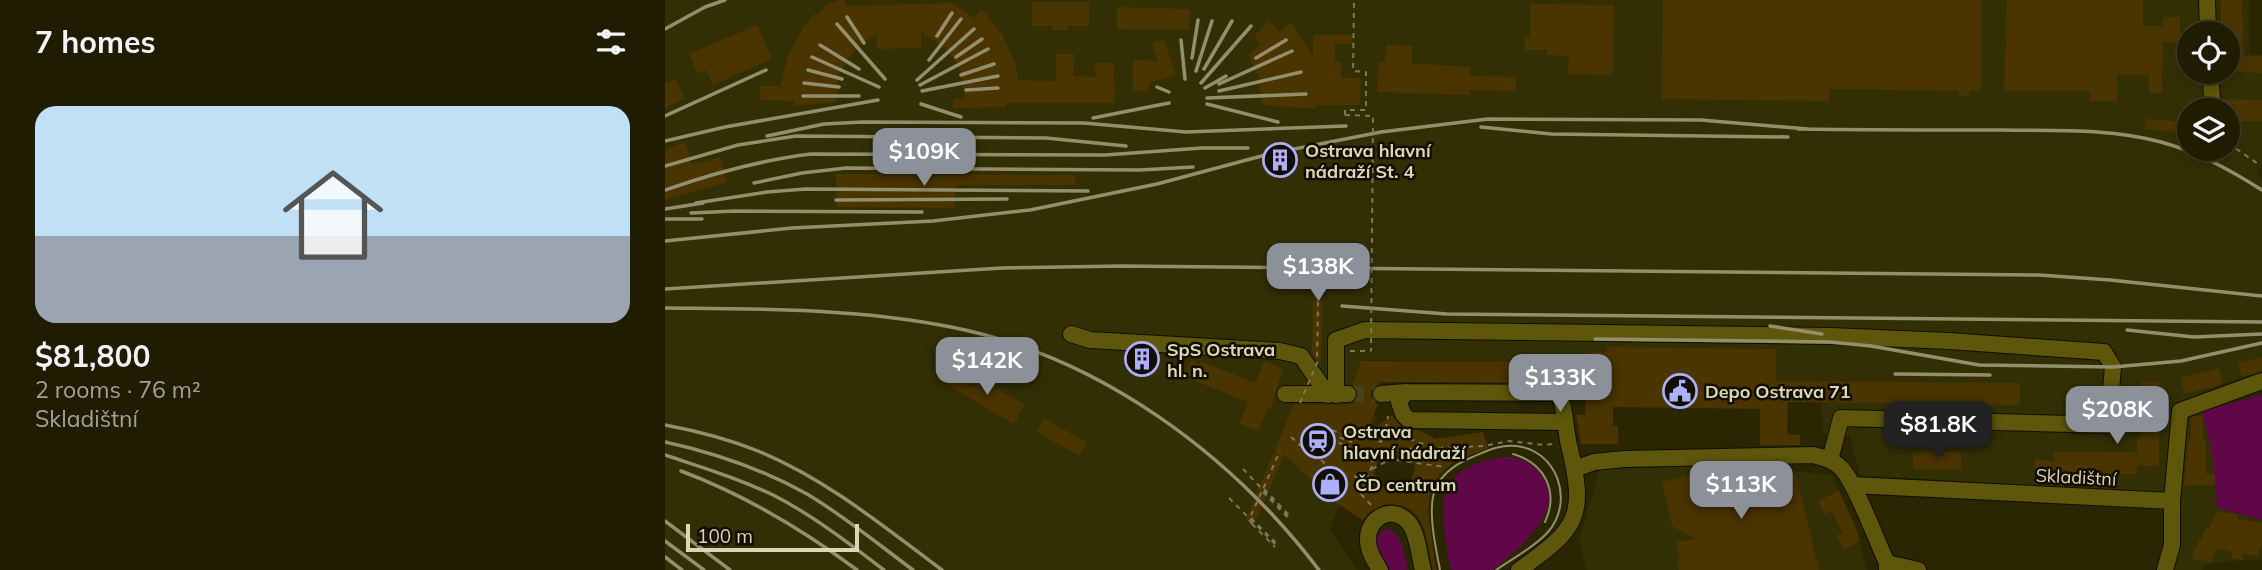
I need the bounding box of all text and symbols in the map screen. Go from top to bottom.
map controls [2177,21,2240,161]
button: locate [2177,21,2240,84]
text: 7 homes [35,23,156,61]
icon: filters [592,23,630,61]
button: layers [2177,98,2240,161]
pin: $109K [875,128,973,188]
text: $109K [889,136,959,165]
place label: Ostrava hlavní nádraží St. 4 [1305,139,1432,183]
building icon: Ostrava hlavní nádraží St. 4 [1261,141,1299,179]
icon: home [270,152,396,278]
pin: $138K [1269,244,1367,303]
text: $138K [1283,251,1353,280]
text: $81,800 [35,337,150,375]
pin: $142K [938,338,1036,397]
place label: SpS Ostrava hl. n. [1167,338,1275,382]
building icon: SpS Ostrava hl. n. [1123,340,1161,378]
text: $142K [952,345,1022,374]
pin: $133K [1511,354,1609,414]
text: $133K [1525,362,1595,391]
public building icon: Depo Ostrava 71 [1661,372,1699,410]
text: 2 rooms · 76 m² [35,375,201,404]
place label: Depo Ostrava 71 [1705,380,1851,403]
pin: $208K [2068,386,2166,446]
text: $208K [2082,394,2152,423]
pin: $81.8K [1881,402,1995,461]
text: Skladištní [35,404,138,433]
text: $81.8K [1900,409,1976,438]
place label: Ostrava hlavní nádraží [1343,420,1467,464]
station icon: Ostrava hlavní nádraží [1299,422,1337,460]
pin: $113K [1692,462,1790,521]
street label: Skladištní [2035,463,2119,491]
shop icon: ČD centrum [1311,465,1349,503]
text: $113K [1706,469,1776,498]
place label: ČD centrum [1355,473,1456,496]
scale bar [686,521,859,553]
text: 100 m [697,524,753,548]

